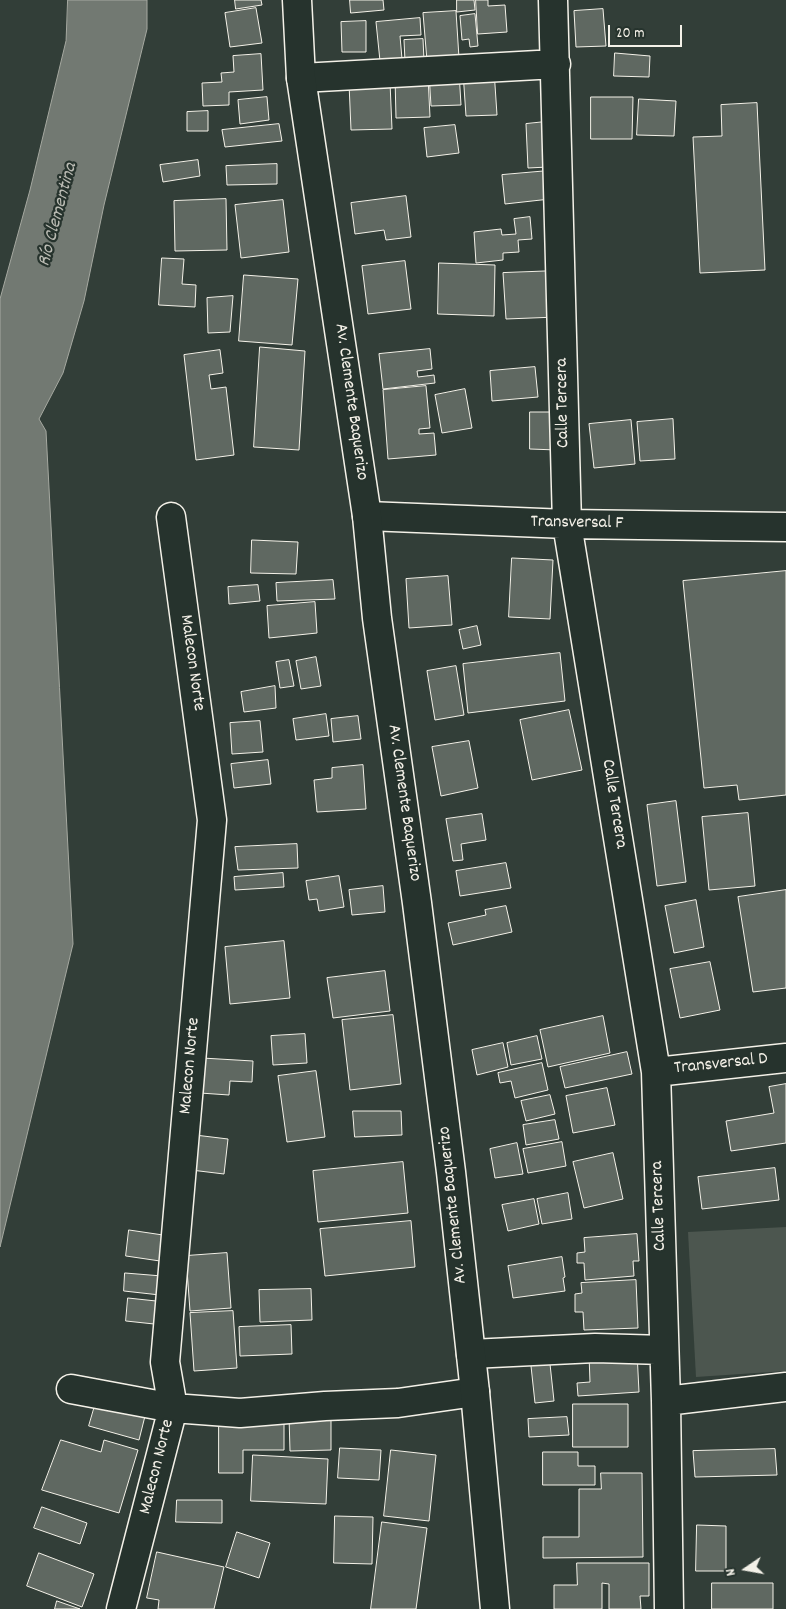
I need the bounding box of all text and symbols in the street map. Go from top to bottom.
scale bar [611,15,685,47]
text: 20 m [616,23,644,45]
water label: Río Clementina [34,161,84,269]
street label: Av. Clemente Baquerizo [328,322,372,482]
street label: Calle Tercera [552,358,576,448]
street label: Transversal F [530,512,624,536]
street label: Malecon Norte [174,613,208,713]
street label: Av. Clemente Baquerizo [381,723,425,883]
street label: Calle Tercera [595,758,631,850]
street label: Malecon Norte [176,1017,206,1115]
street label: Transversal D [673,1049,769,1081]
street label: Av. Clemente Baquerizo [435,1125,473,1285]
street label: Calle Tercera [648,1161,672,1251]
street label: Malecon Norte [136,1417,180,1517]
north arrow [721,1544,771,1594]
text: N [721,1567,742,1578]

